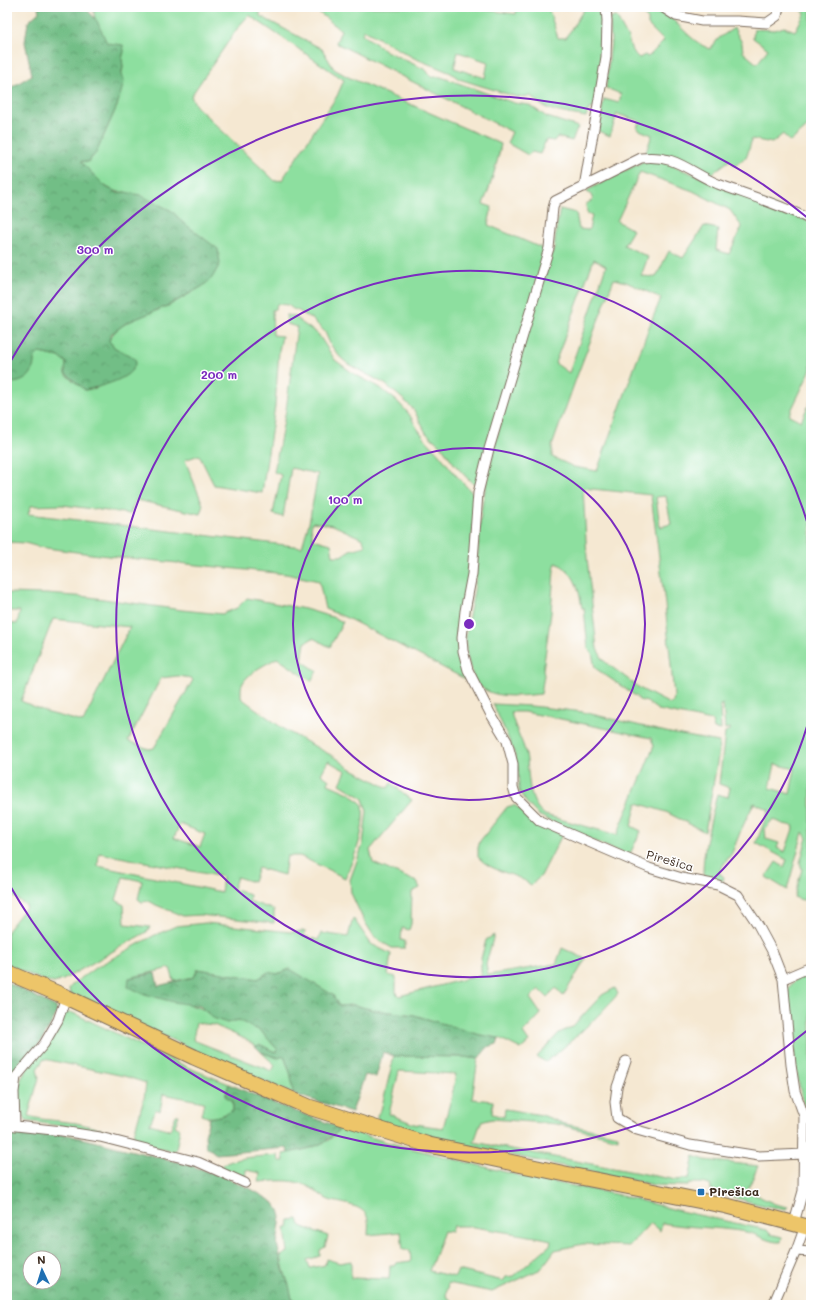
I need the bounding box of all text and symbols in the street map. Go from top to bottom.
text: 300 m [77,241,113,257]
text: 200 m [201,366,237,382]
text: 100 m [328,491,362,507]
centre of rings [462,617,476,631]
street label: Pirešica [645,846,696,874]
place label: Pirešica [709,1183,759,1199]
marker: Pirešica [696,1187,706,1197]
north arrow [22,1250,62,1290]
text: N [37,1252,46,1267]

